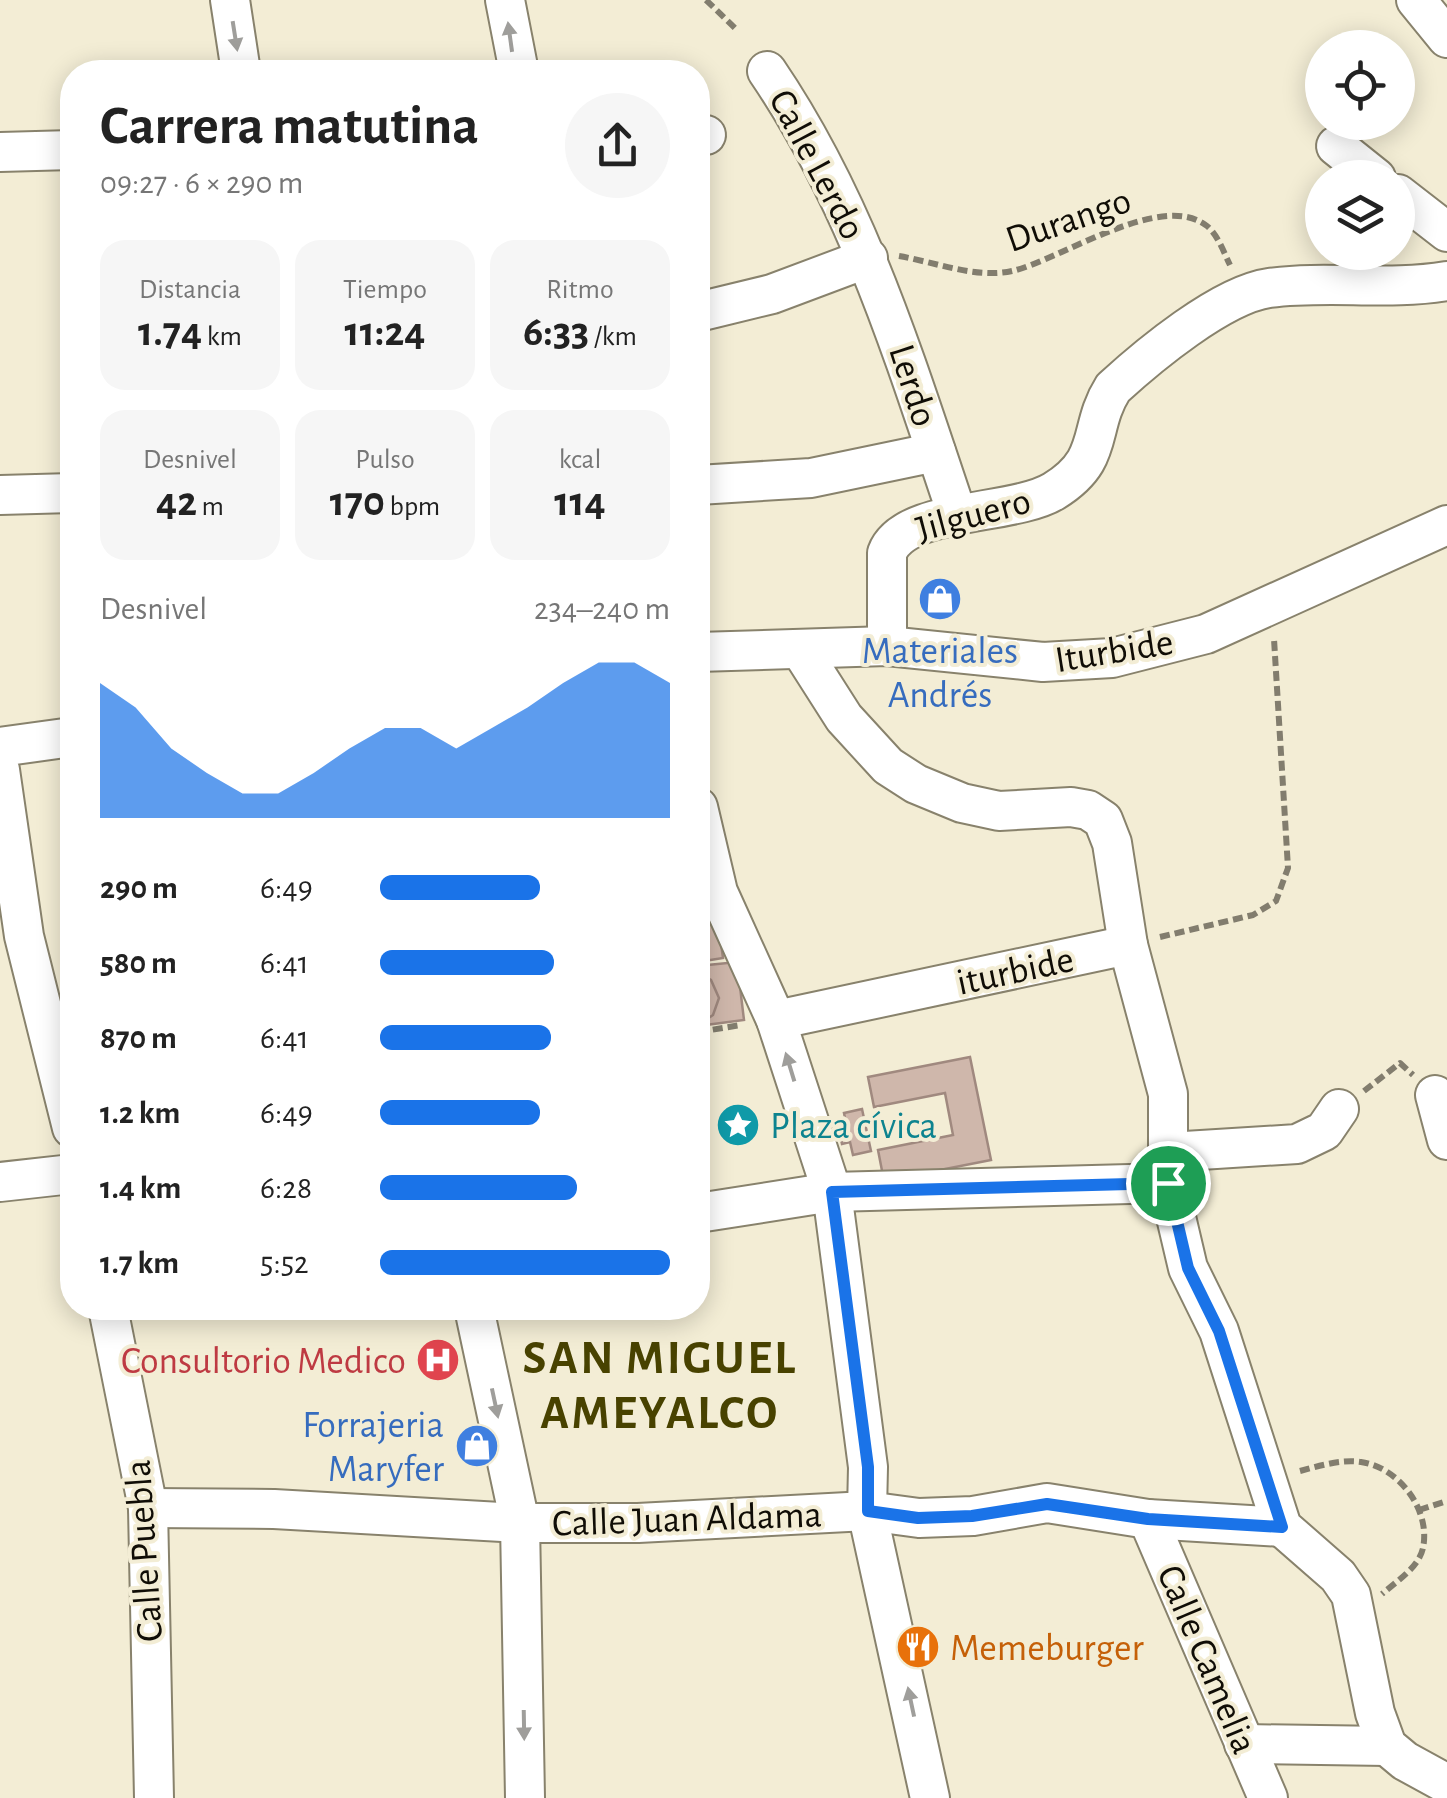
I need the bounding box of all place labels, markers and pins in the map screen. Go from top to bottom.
shop icon: Materiales Andrés [917,576,963,622]
place label: Materiales Andrés [862,633,1018,715]
place icon: Plaza cívica [715,1102,761,1148]
place label: Plaza cívica [770,1108,937,1146]
pin [1126,1141,1211,1226]
hospital icon: Consultorio Medico [415,1337,461,1383]
place label: Consultorio Medico [121,1343,406,1381]
place label: Forrajeria Maryfer [302,1407,445,1489]
shop icon: Forrajeria Maryfer [454,1423,500,1469]
restaurant icon: Memeburger [895,1624,941,1670]
place label: Memeburger [950,1630,1144,1668]

